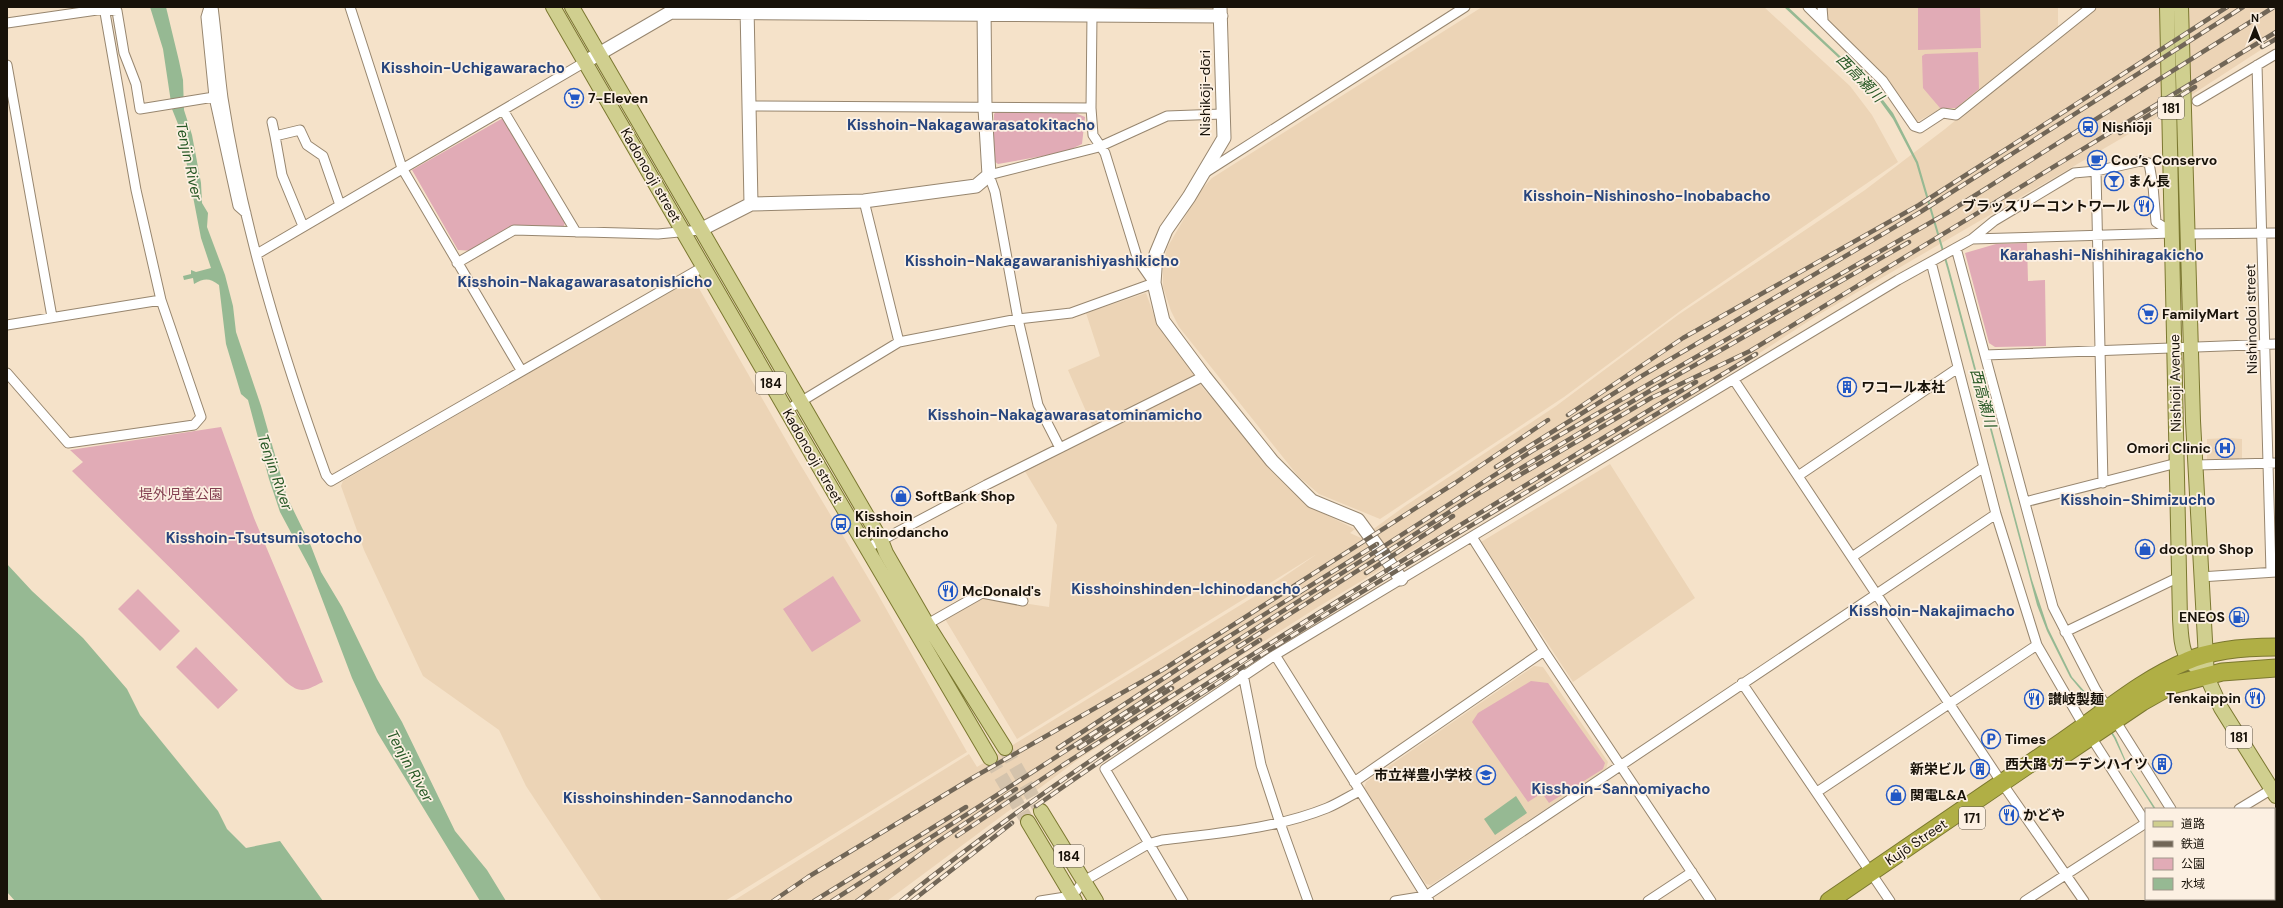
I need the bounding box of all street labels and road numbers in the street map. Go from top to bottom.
street label: Nishikōji-dōri [1196,50,1214,136]
road number: 181 [2158,97,2184,119]
street label: Kadonooji street [617,125,685,225]
street label: Nishinodoi street [2241,264,2261,374]
street label: Nishioji Avenue [2165,334,2185,432]
road number: 184 [756,372,786,394]
street label: Kadonooji street [779,406,847,506]
road number: 181 [2226,726,2252,748]
road number: 171 [1959,807,1985,829]
street label: Kujō Street [1882,815,1950,869]
road number: 184 [1054,845,1084,867]

